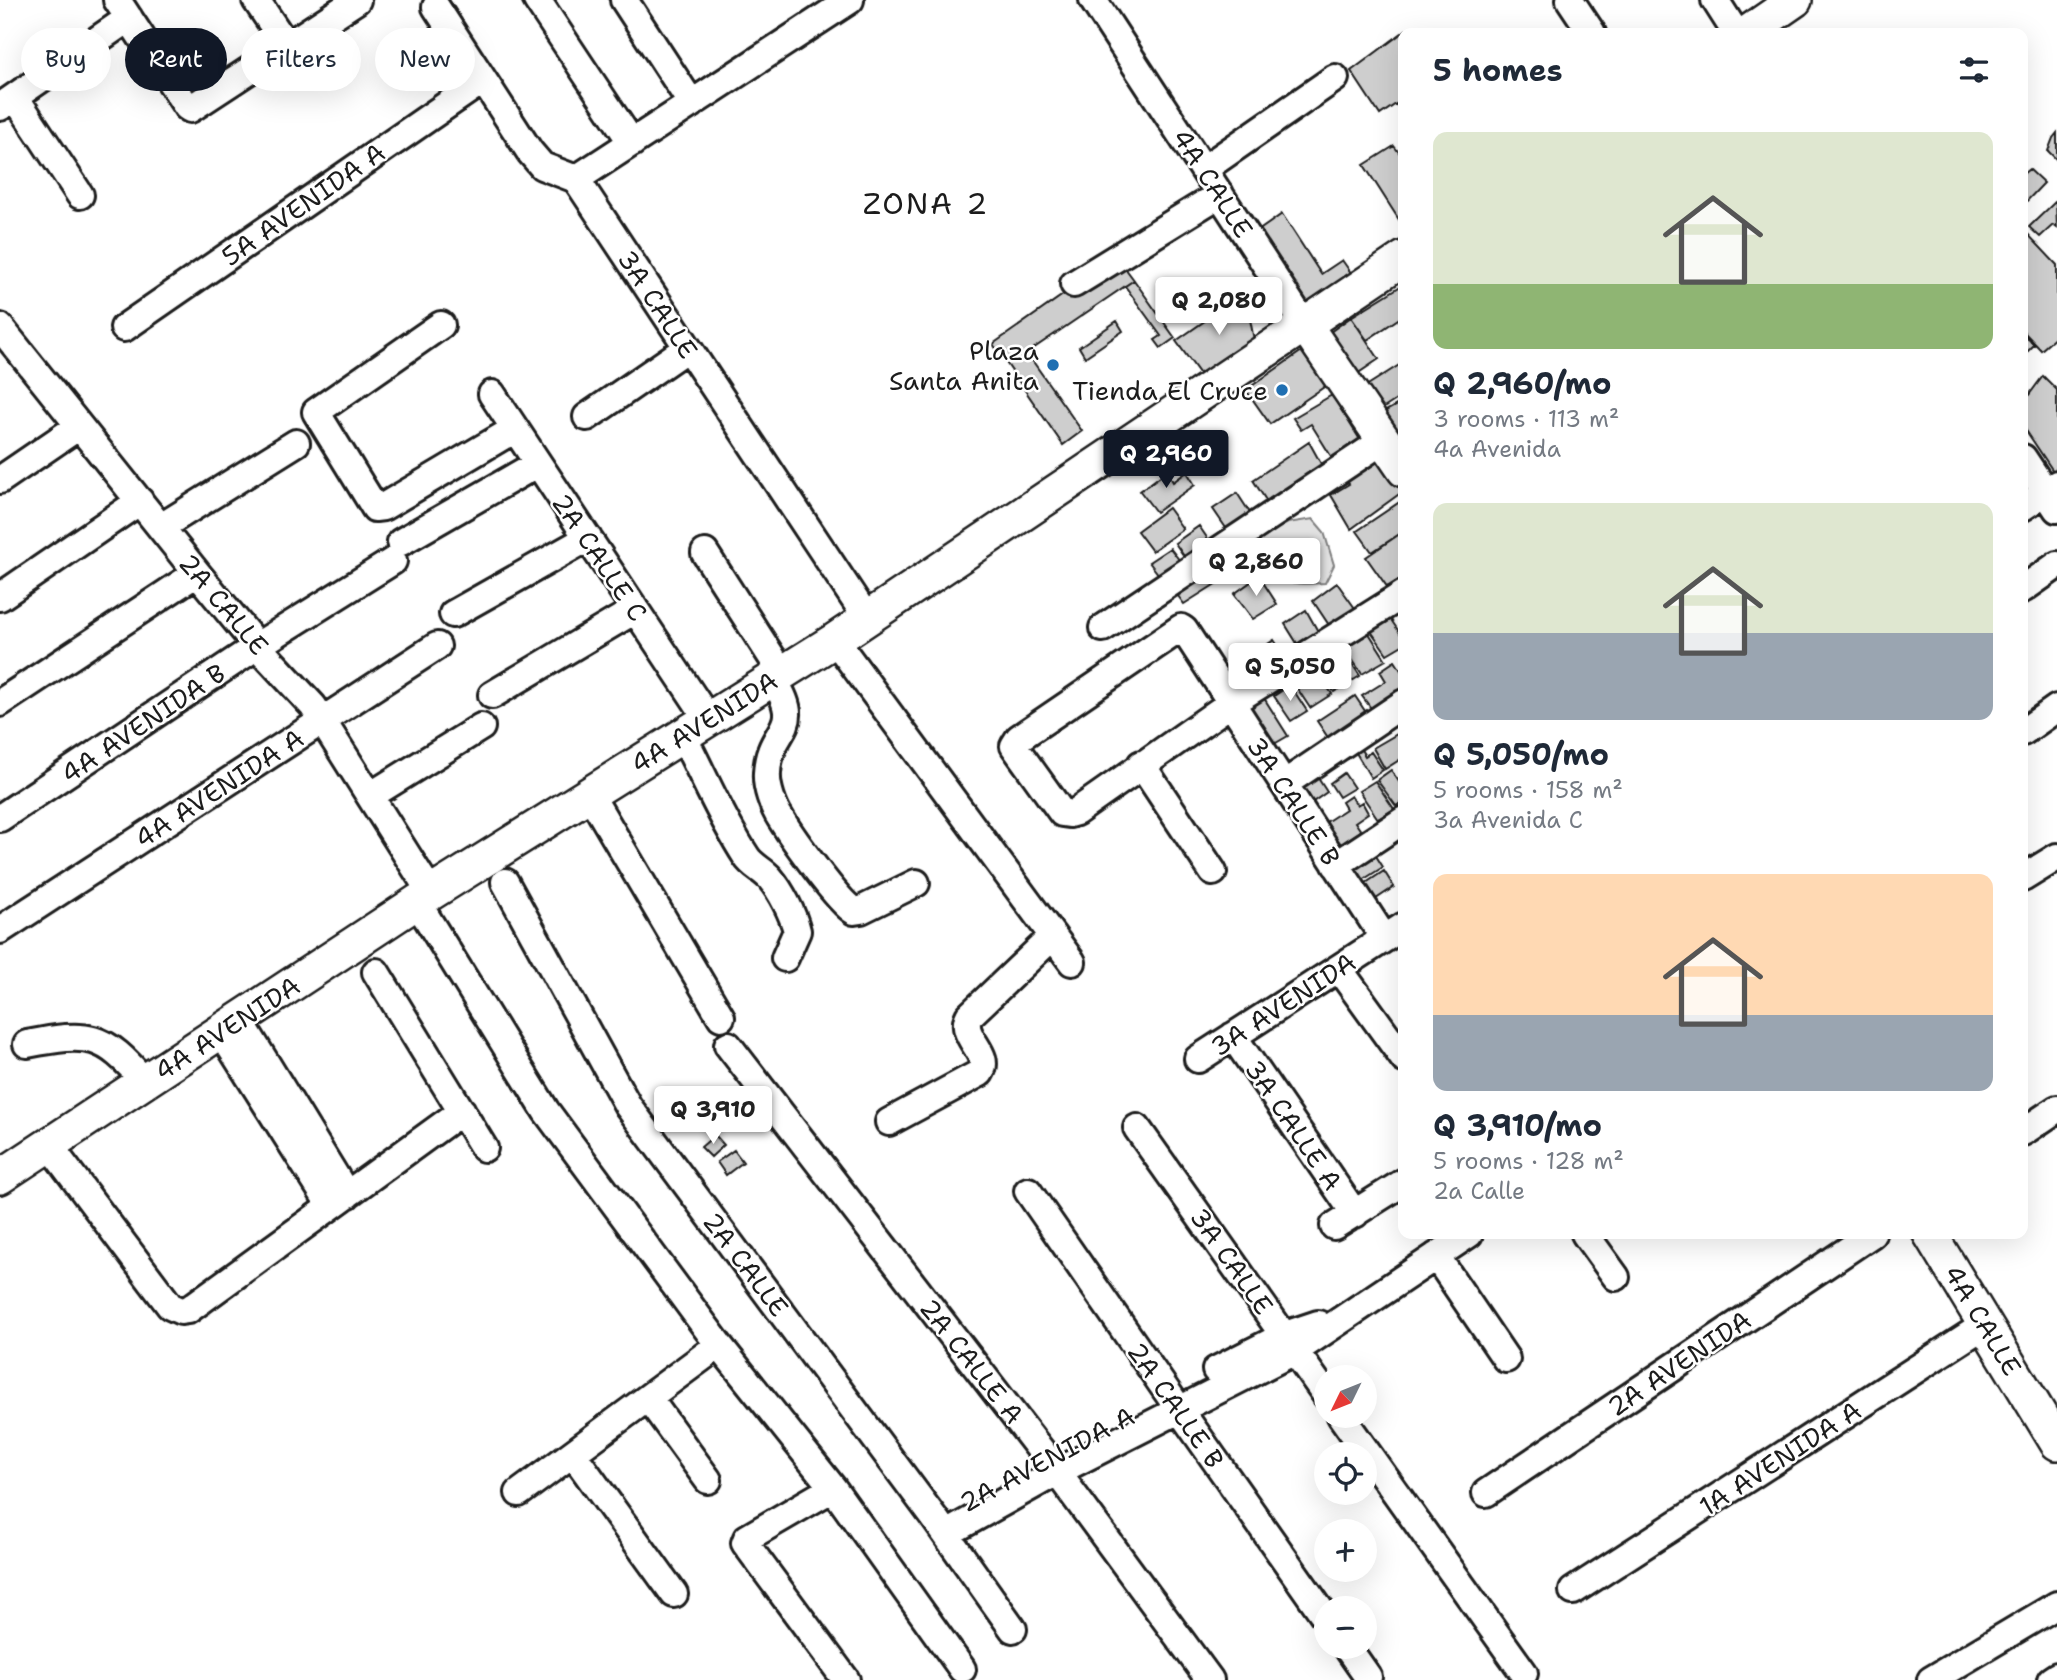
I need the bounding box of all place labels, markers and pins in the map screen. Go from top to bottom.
pin: Q 2,080 [1154,278,1284,337]
place label: Plaza Santa Anita [889,333,1039,398]
marker: Plaza Santa Anita [1045,357,1061,373]
place label: Tienda El Cruce [1072,373,1268,408]
marker: Tienda El Cruce [1274,382,1290,398]
pin: Q 2,960 [1101,430,1231,490]
pin: Q 2,860 [1191,538,1321,598]
pin: Q 5,050 [1225,644,1355,703]
pin: Q 3,910 [648,1086,778,1146]

